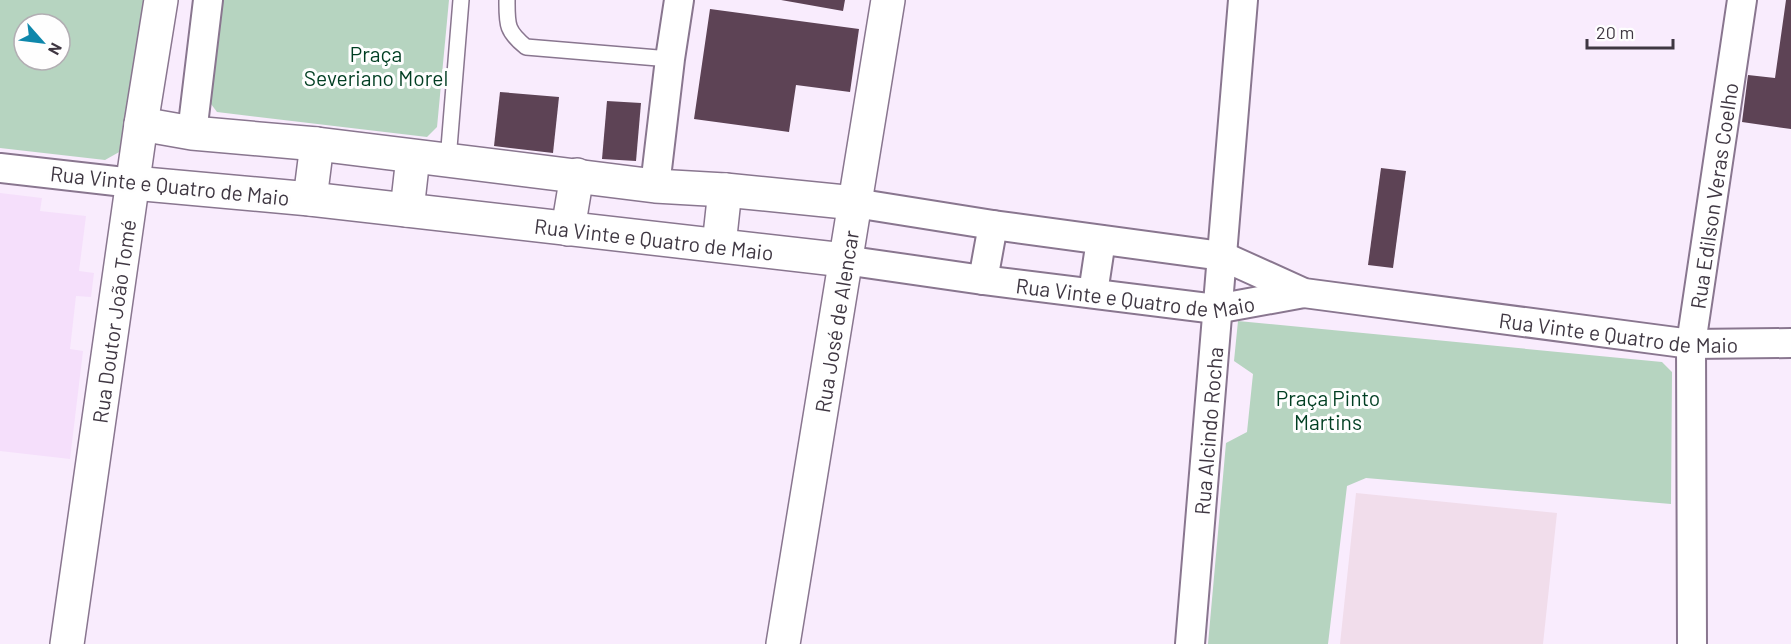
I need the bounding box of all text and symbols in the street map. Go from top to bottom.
north arrow [12,12,72,72]
scale bar [1587,12,1672,50]
text: 20 m [1596,21,1634,43]
text: N [45,40,67,58]
park label: Praça Severiano Morel [304,41,448,90]
street label: Rua Edilson Veras Coelho [1684,81,1742,311]
street label: Rua Vinte e Quatro de Maio [49,160,291,210]
street label: Rua Vinte e Quatro de Maio [533,212,775,264]
street label: Rua Doutor João Tomé [86,218,140,425]
street label: Rua José de Alencar [808,228,863,414]
street label: Rua Vinte e Quatro de Maio [1014,272,1257,322]
street label: Rua Vinte e Quatro de Maio [1498,306,1738,356]
street label: Rua Alcindo Rocha [1188,346,1227,516]
park label: Praça Pinto Martins [1276,385,1380,434]

